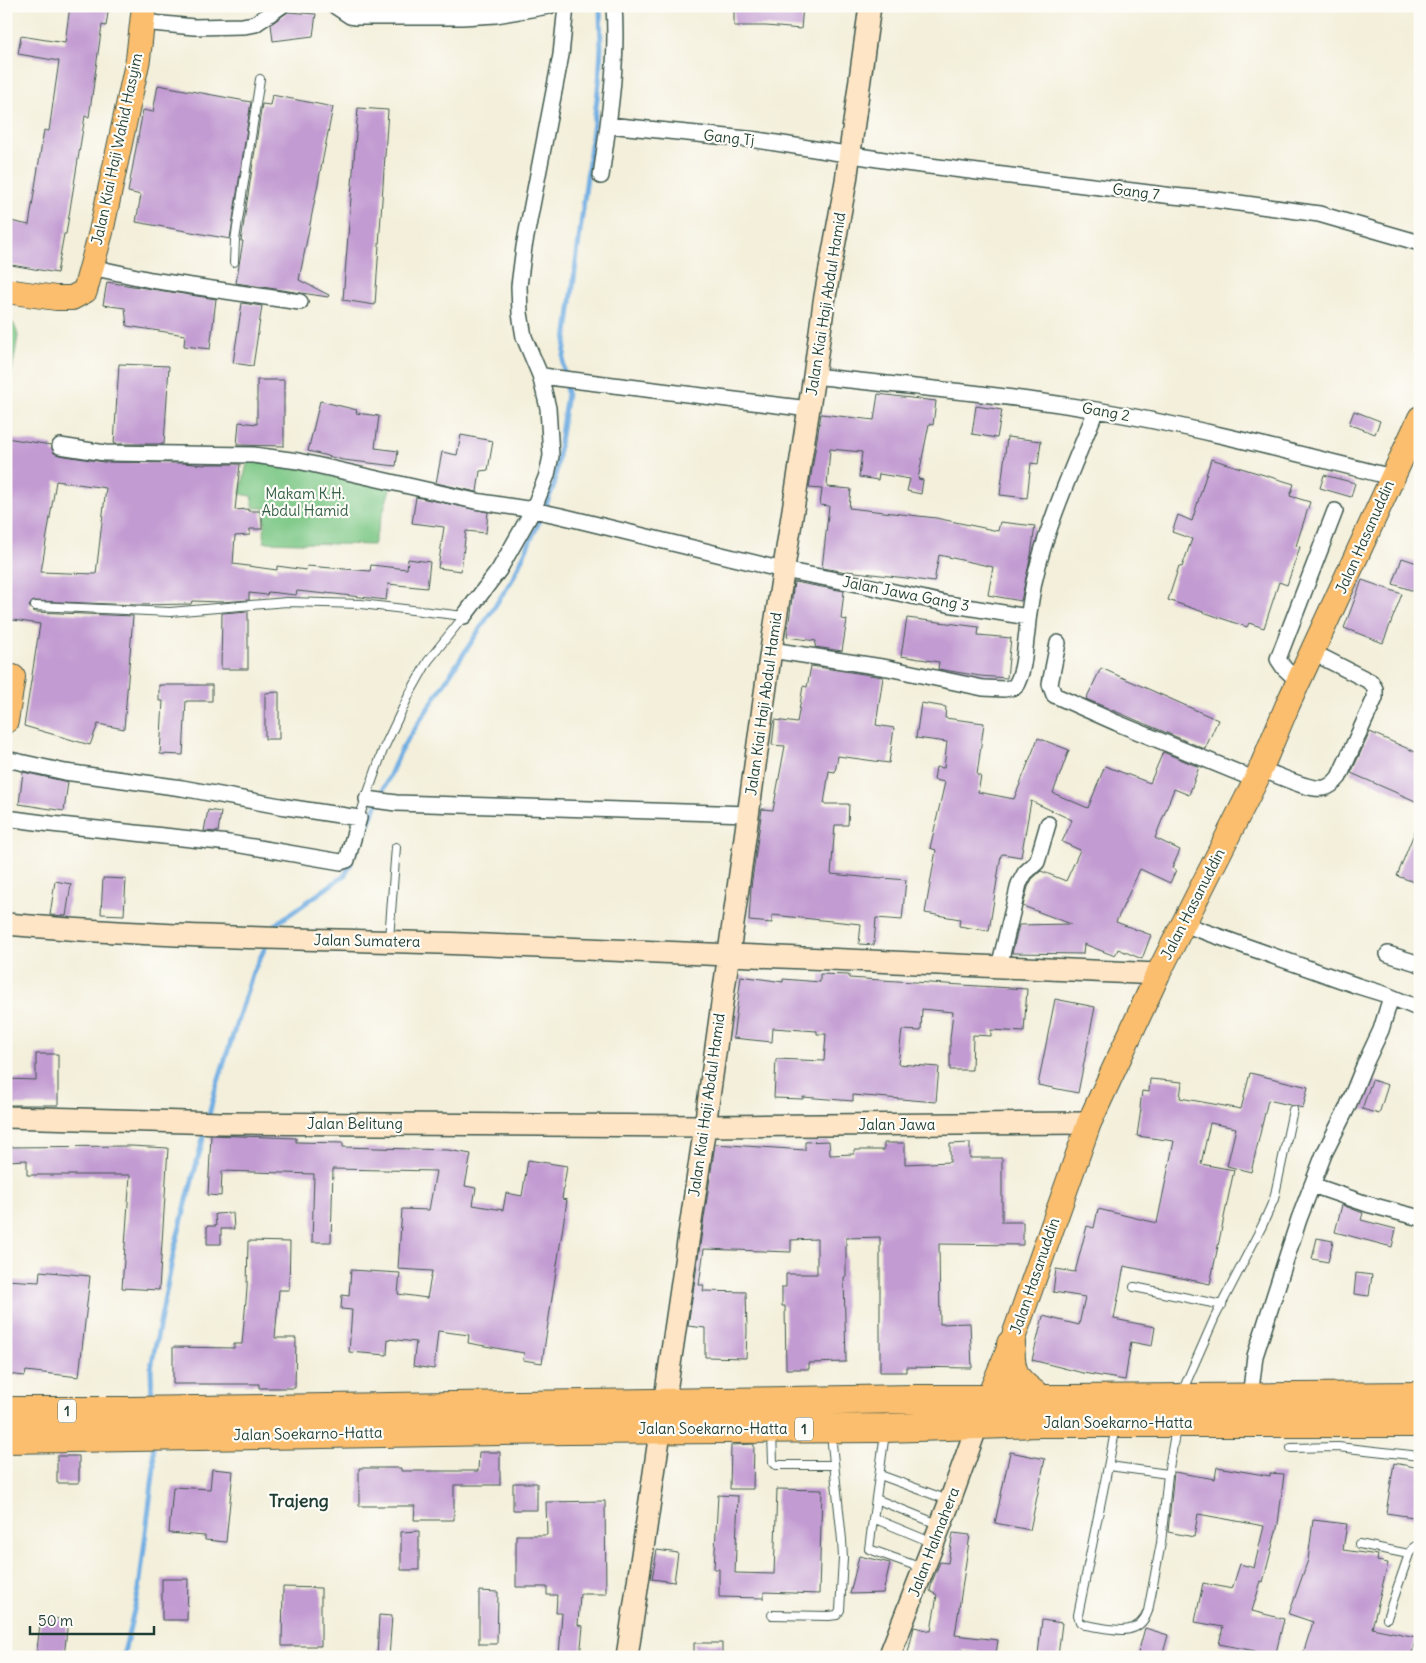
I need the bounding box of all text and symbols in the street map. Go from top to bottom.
street label: Jalan Kiai Haji Wahid Hasyim [87,51,146,246]
street label: Gang Tj [703,125,756,150]
street label: Gang 7 [1111,179,1161,204]
street label: Jalan Kiai Haji Abdul Hamid [802,211,849,397]
street label: Gang 2 [1081,398,1131,425]
street label: Jalan Hasanuddin [1331,477,1398,596]
park label: Makam K.H. Abdul Hamid [261,484,349,520]
street label: Jalan Jawa Gang 3 [841,572,971,615]
street label: Jalan Kiai Haji Abdul Hamid [741,611,786,797]
street label: Jalan Hasanuddin [1156,845,1229,962]
street label: Jalan Sumatera [314,930,421,951]
street label: Jalan Kiai Haji Abdul Hamid [684,1012,729,1198]
street label: Jalan Belitung [307,1114,403,1133]
street label: Jalan Jawa [859,1115,936,1134]
street label: Jalan Hasanuddin [1006,1215,1063,1337]
road number: 1 [58,1400,76,1422]
street label: Jalan Soekarno-Hatta [1044,1413,1193,1432]
road number: 1 [795,1418,813,1440]
street label: Jalan Soekarno-Hatta [639,1419,788,1438]
street label: Jalan Soekarno-Hatta [233,1423,383,1444]
street label: Jalan Halmahera [904,1484,963,1599]
district label: Trajeng [269,1489,329,1512]
scale bar [30,1603,154,1635]
text: 50 m [38,1611,73,1630]

